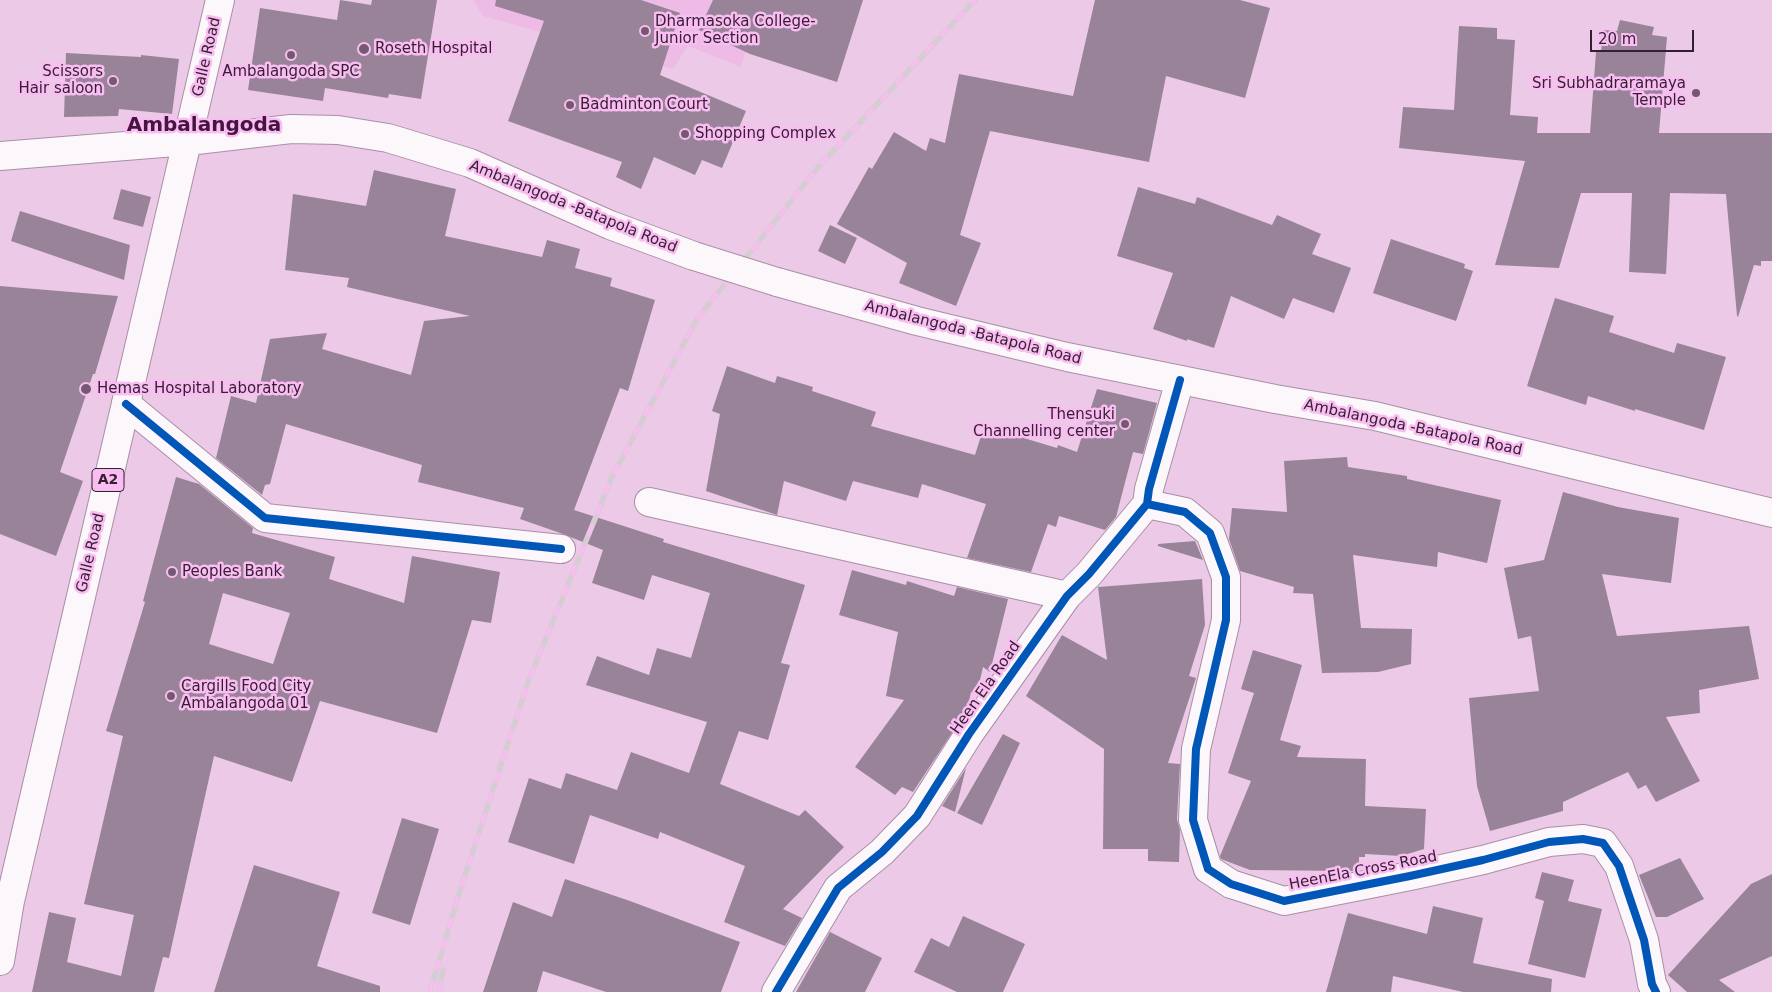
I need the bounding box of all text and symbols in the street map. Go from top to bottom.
place label: Dharmasoka College- Junior Section [655,13,816,48]
street label: Galle Road [189,16,225,98]
scale bar [1592,20,1696,52]
marker: Dharmasoka College- Junior Section [639,25,651,37]
text: 20 m [1598,30,1636,48]
place label: Roseth Hospital [375,40,492,58]
marker: Roseth Hospital [357,42,371,56]
marker: Ambalangoda SPC [285,49,297,61]
place label: Scissors Hair saloon [18,63,103,98]
place label: Ambalangoda SPC [222,63,360,81]
marker: Scissors Hair saloon [107,75,119,87]
place label: Sri Subhadraramaya Temple [1532,75,1686,110]
marker: Sri Subhadraramaya Temple [1690,87,1702,99]
place label: Badminton Court [580,96,708,114]
marker: Badminton Court [564,99,576,111]
district label: Ambalangoda [127,114,281,138]
place label: Shopping Complex [695,125,836,143]
marker: Shopping Complex [679,128,691,140]
street label: Ambalangoda -Batapola Road [466,157,680,257]
street label: Ambalangoda -Batapola Road [863,297,1083,369]
place label: Hemas Hospital Laboratory [97,380,302,398]
marker: Hemas Hospital Laboratory [79,382,93,396]
street label: Ambalangoda -Batapola Road [1302,396,1524,460]
place label: Thensuki Channelling center [973,406,1115,441]
marker: Thensuki Channelling center [1119,418,1131,430]
road number: A2 [92,468,124,492]
street label: Galle Road [73,512,109,594]
place label: Peoples Bank [182,563,282,581]
marker: Peoples Bank [166,566,178,578]
street label: Heen Ela Road [947,638,1025,738]
place label: Cargills Food City Ambalangoda 01 [181,678,311,713]
marker: Cargills Food City Ambalangoda 01 [165,690,177,702]
street label: HeenEla Cross Road [1287,848,1439,894]

